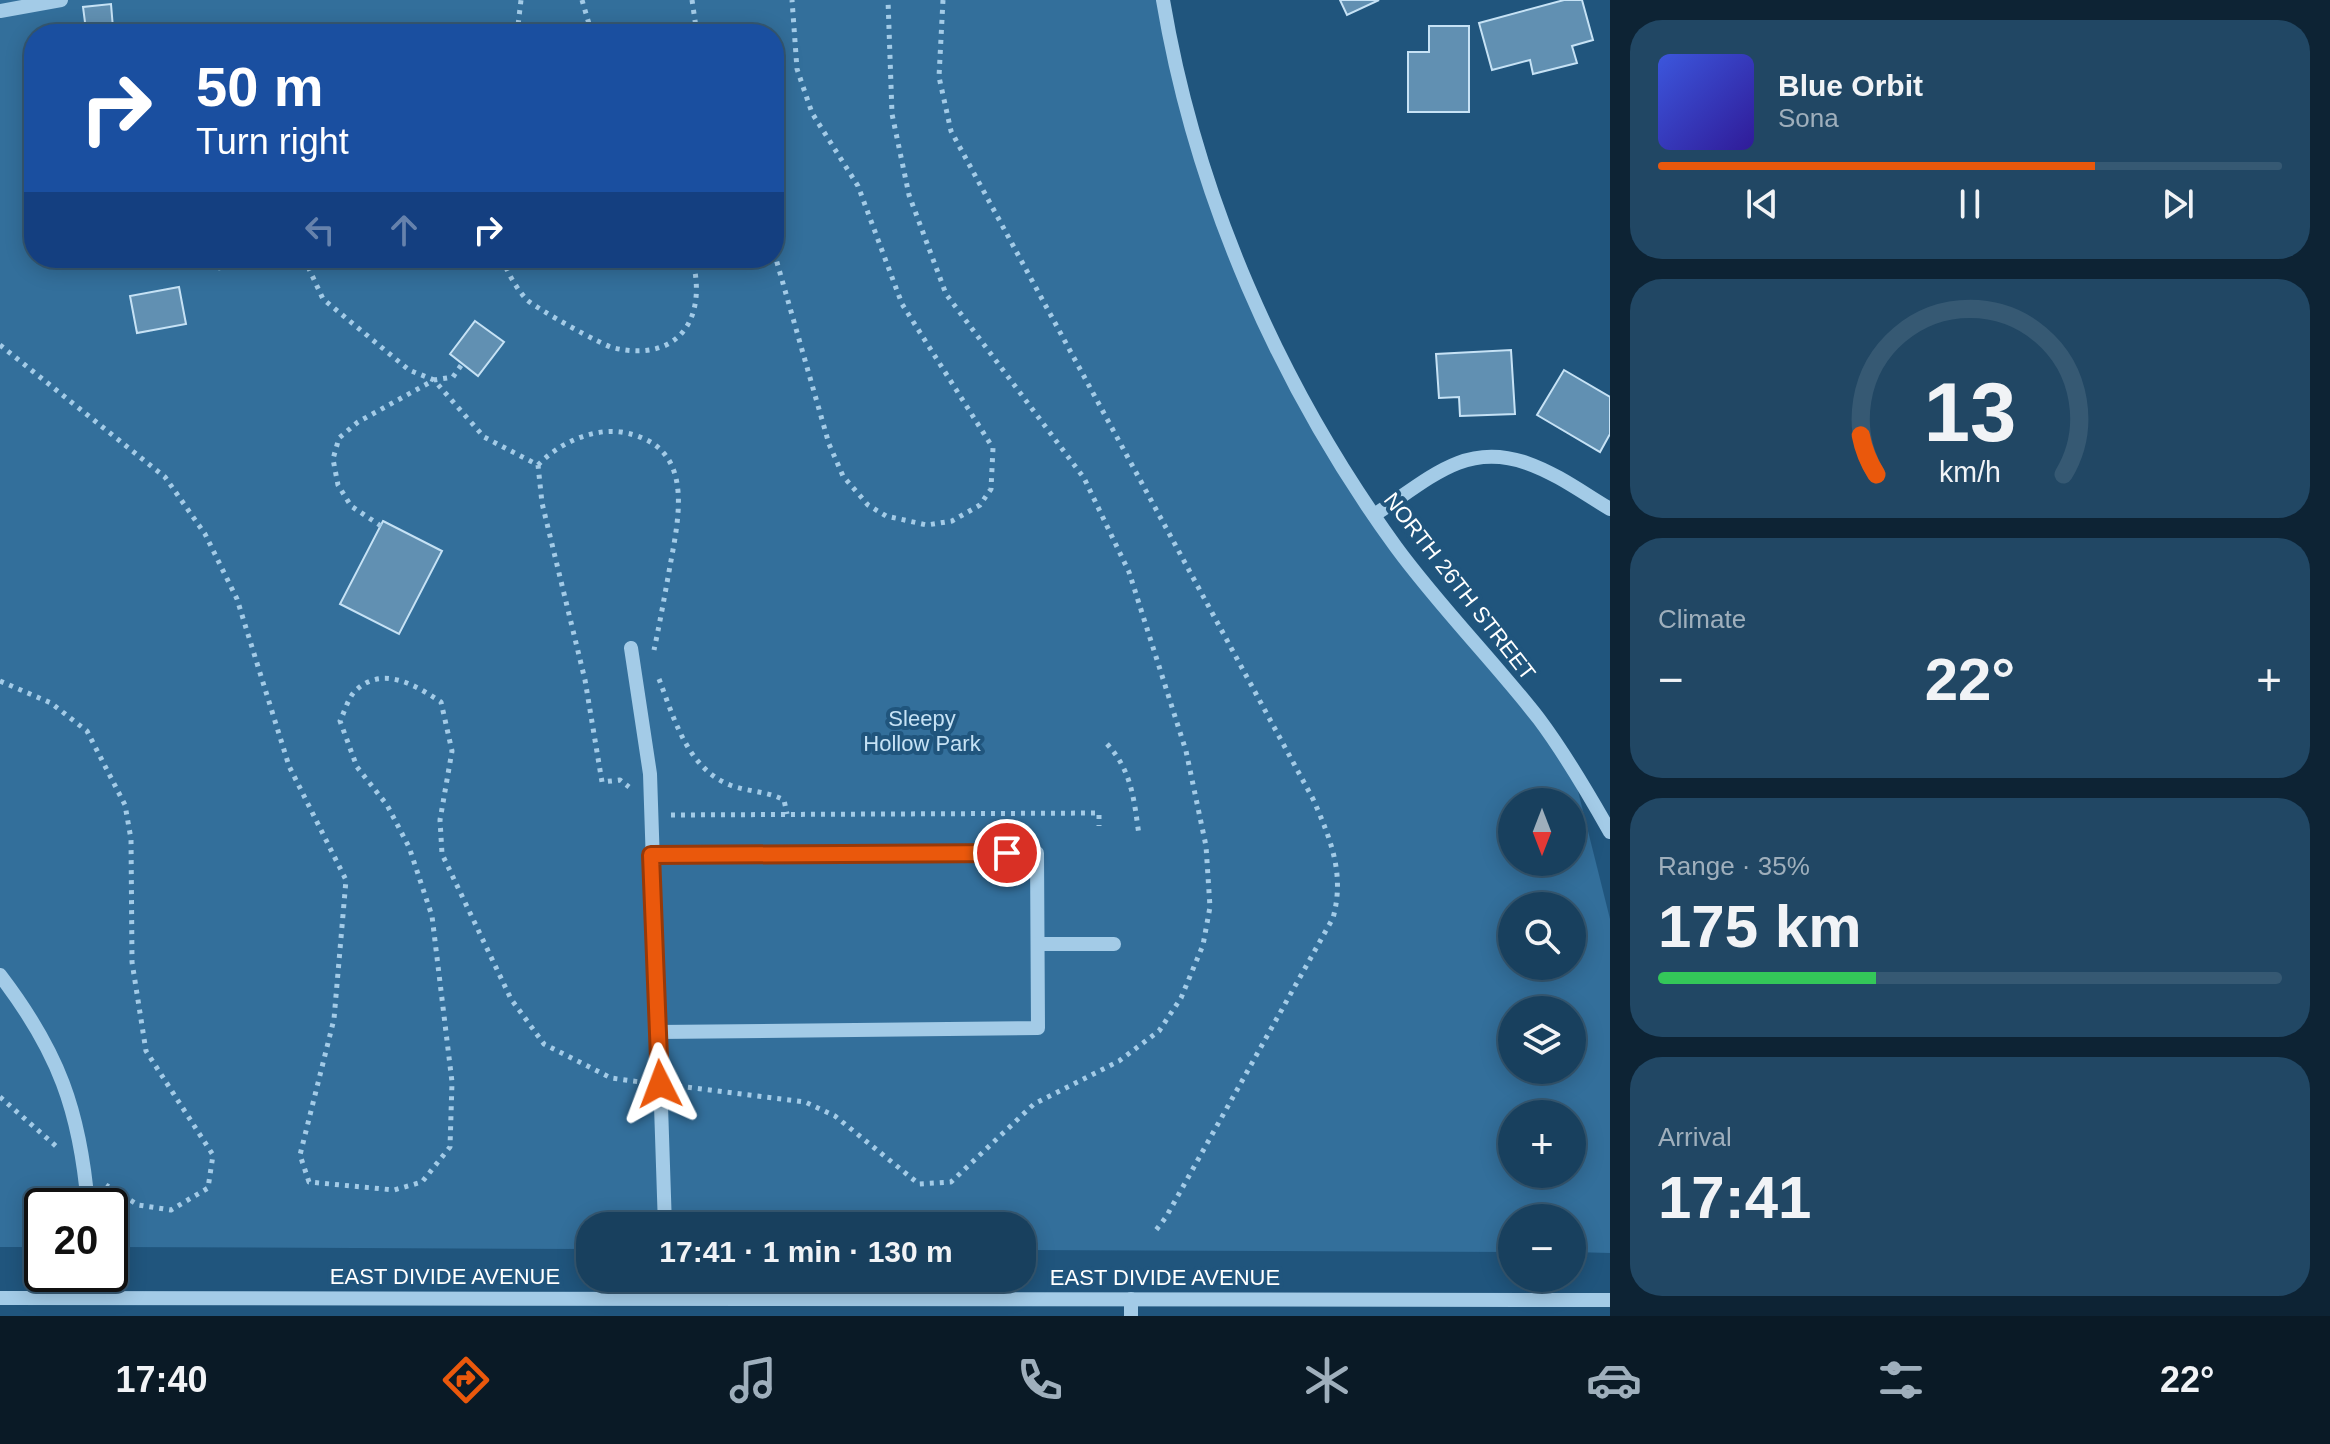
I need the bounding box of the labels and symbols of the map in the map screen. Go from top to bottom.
street label: NORTH 26TH STREET [1379,488,1540,685]
park label: Sleepy Hollow Park [863,706,982,756]
north arrow [1498,788,1586,876]
pin [973,819,1041,887]
position arrow [618,1042,702,1126]
speed limit sign: 20 [24,1188,128,1292]
street label: EAST DIVIDE AVENUE [330,1264,560,1289]
street label: EAST DIVIDE AVENUE [1050,1265,1280,1290]

